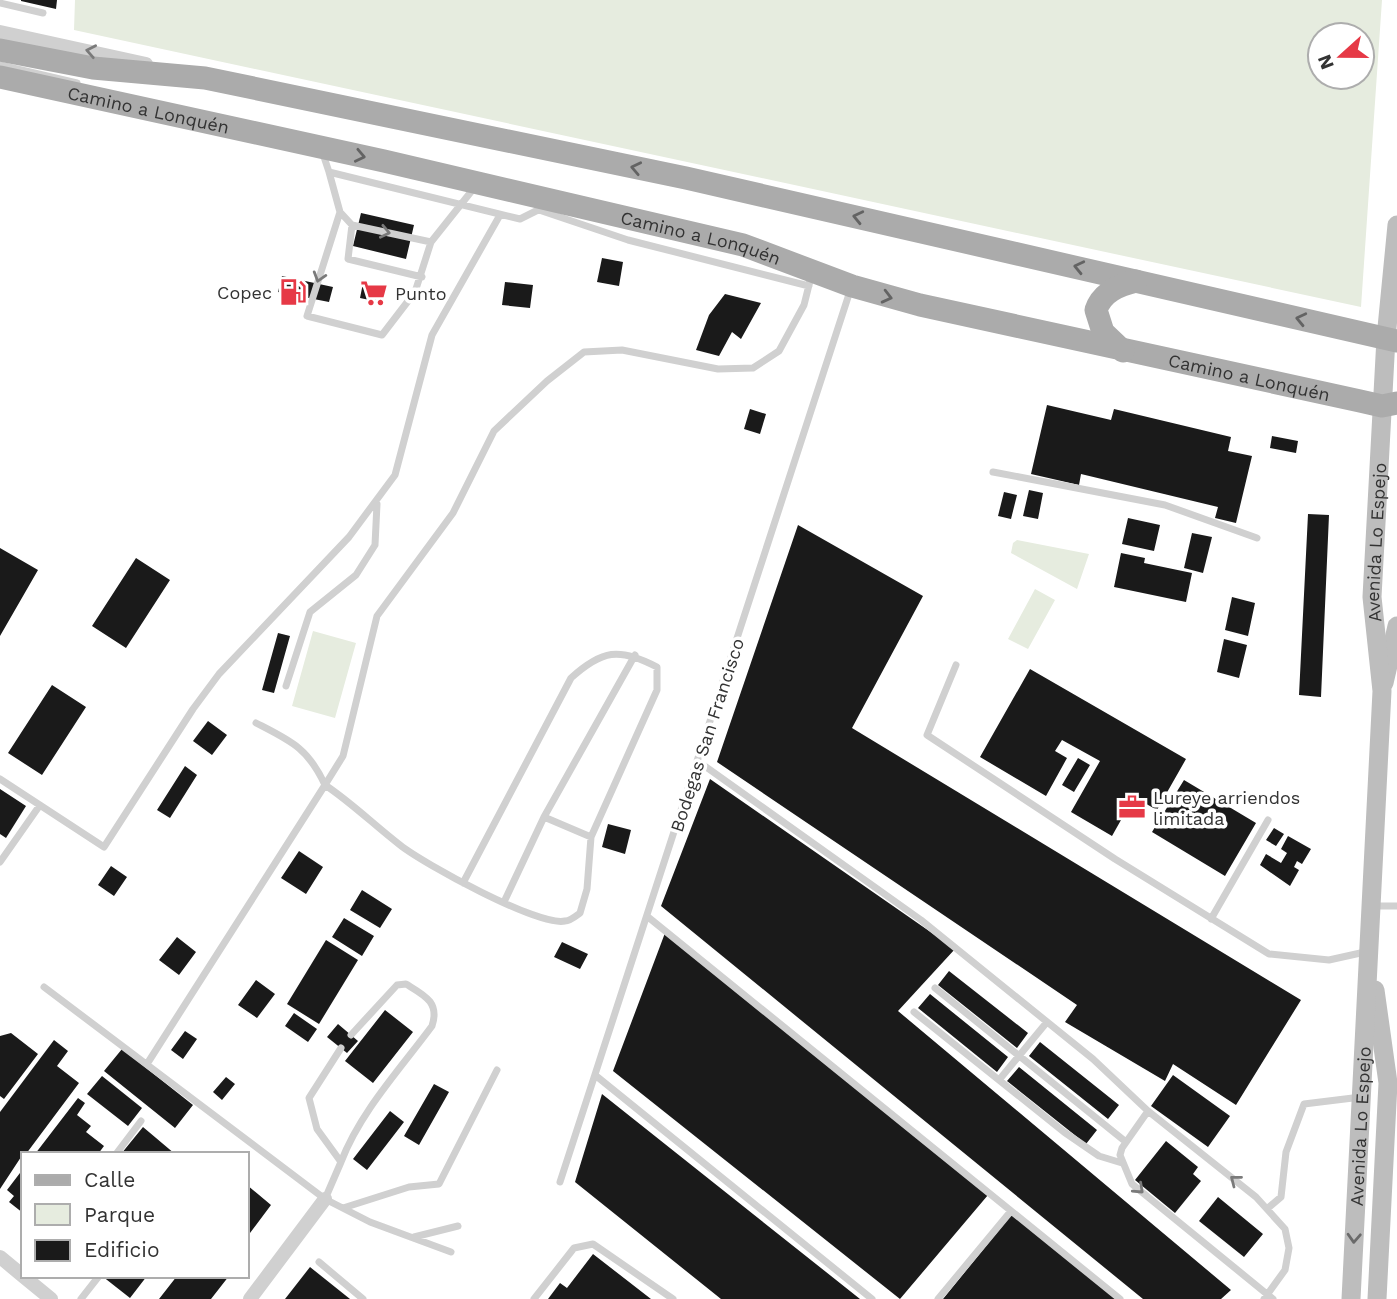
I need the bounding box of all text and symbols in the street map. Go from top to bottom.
north arrow [1306,21,1376,91]
one-way arrow [85,45,97,60]
text: N [1312,51,1339,73]
street label: Camino a Lonquén [66,82,231,137]
one-way arrow [354,147,366,162]
one-way arrow [630,161,642,176]
street label: Camino a Lonquén [619,206,784,269]
one-way arrow [852,211,864,225]
one-way arrow [379,224,391,239]
one-way arrow [1074,261,1086,276]
one-way arrow [313,271,328,283]
fuel station icon: Copec [278,277,308,307]
supermarket icon: Punto [359,278,389,308]
place label: Copec [217,282,272,303]
place label: Punto [395,283,446,304]
one-way arrow [880,289,892,303]
one-way arrow [1295,312,1307,327]
street label: Camino a Lonquén [1167,349,1332,405]
street label: Avenida Lo Espejo [1361,462,1390,623]
street label: Bodegas San Francisco [666,636,748,834]
place label: Lureye arriendos limitada [1153,787,1300,829]
office icon: Lureye arriendos limitada [1117,792,1147,822]
street label: Avenida Lo Espejo [1345,1046,1374,1207]
legend [21,1152,248,1278]
text: Calle [84,1167,135,1192]
one-way arrow [1231,1176,1243,1189]
one-way arrow [1131,1181,1144,1193]
text: Parque [84,1202,155,1227]
one-way arrow [1347,1233,1362,1244]
text: Edificio [84,1237,160,1262]

